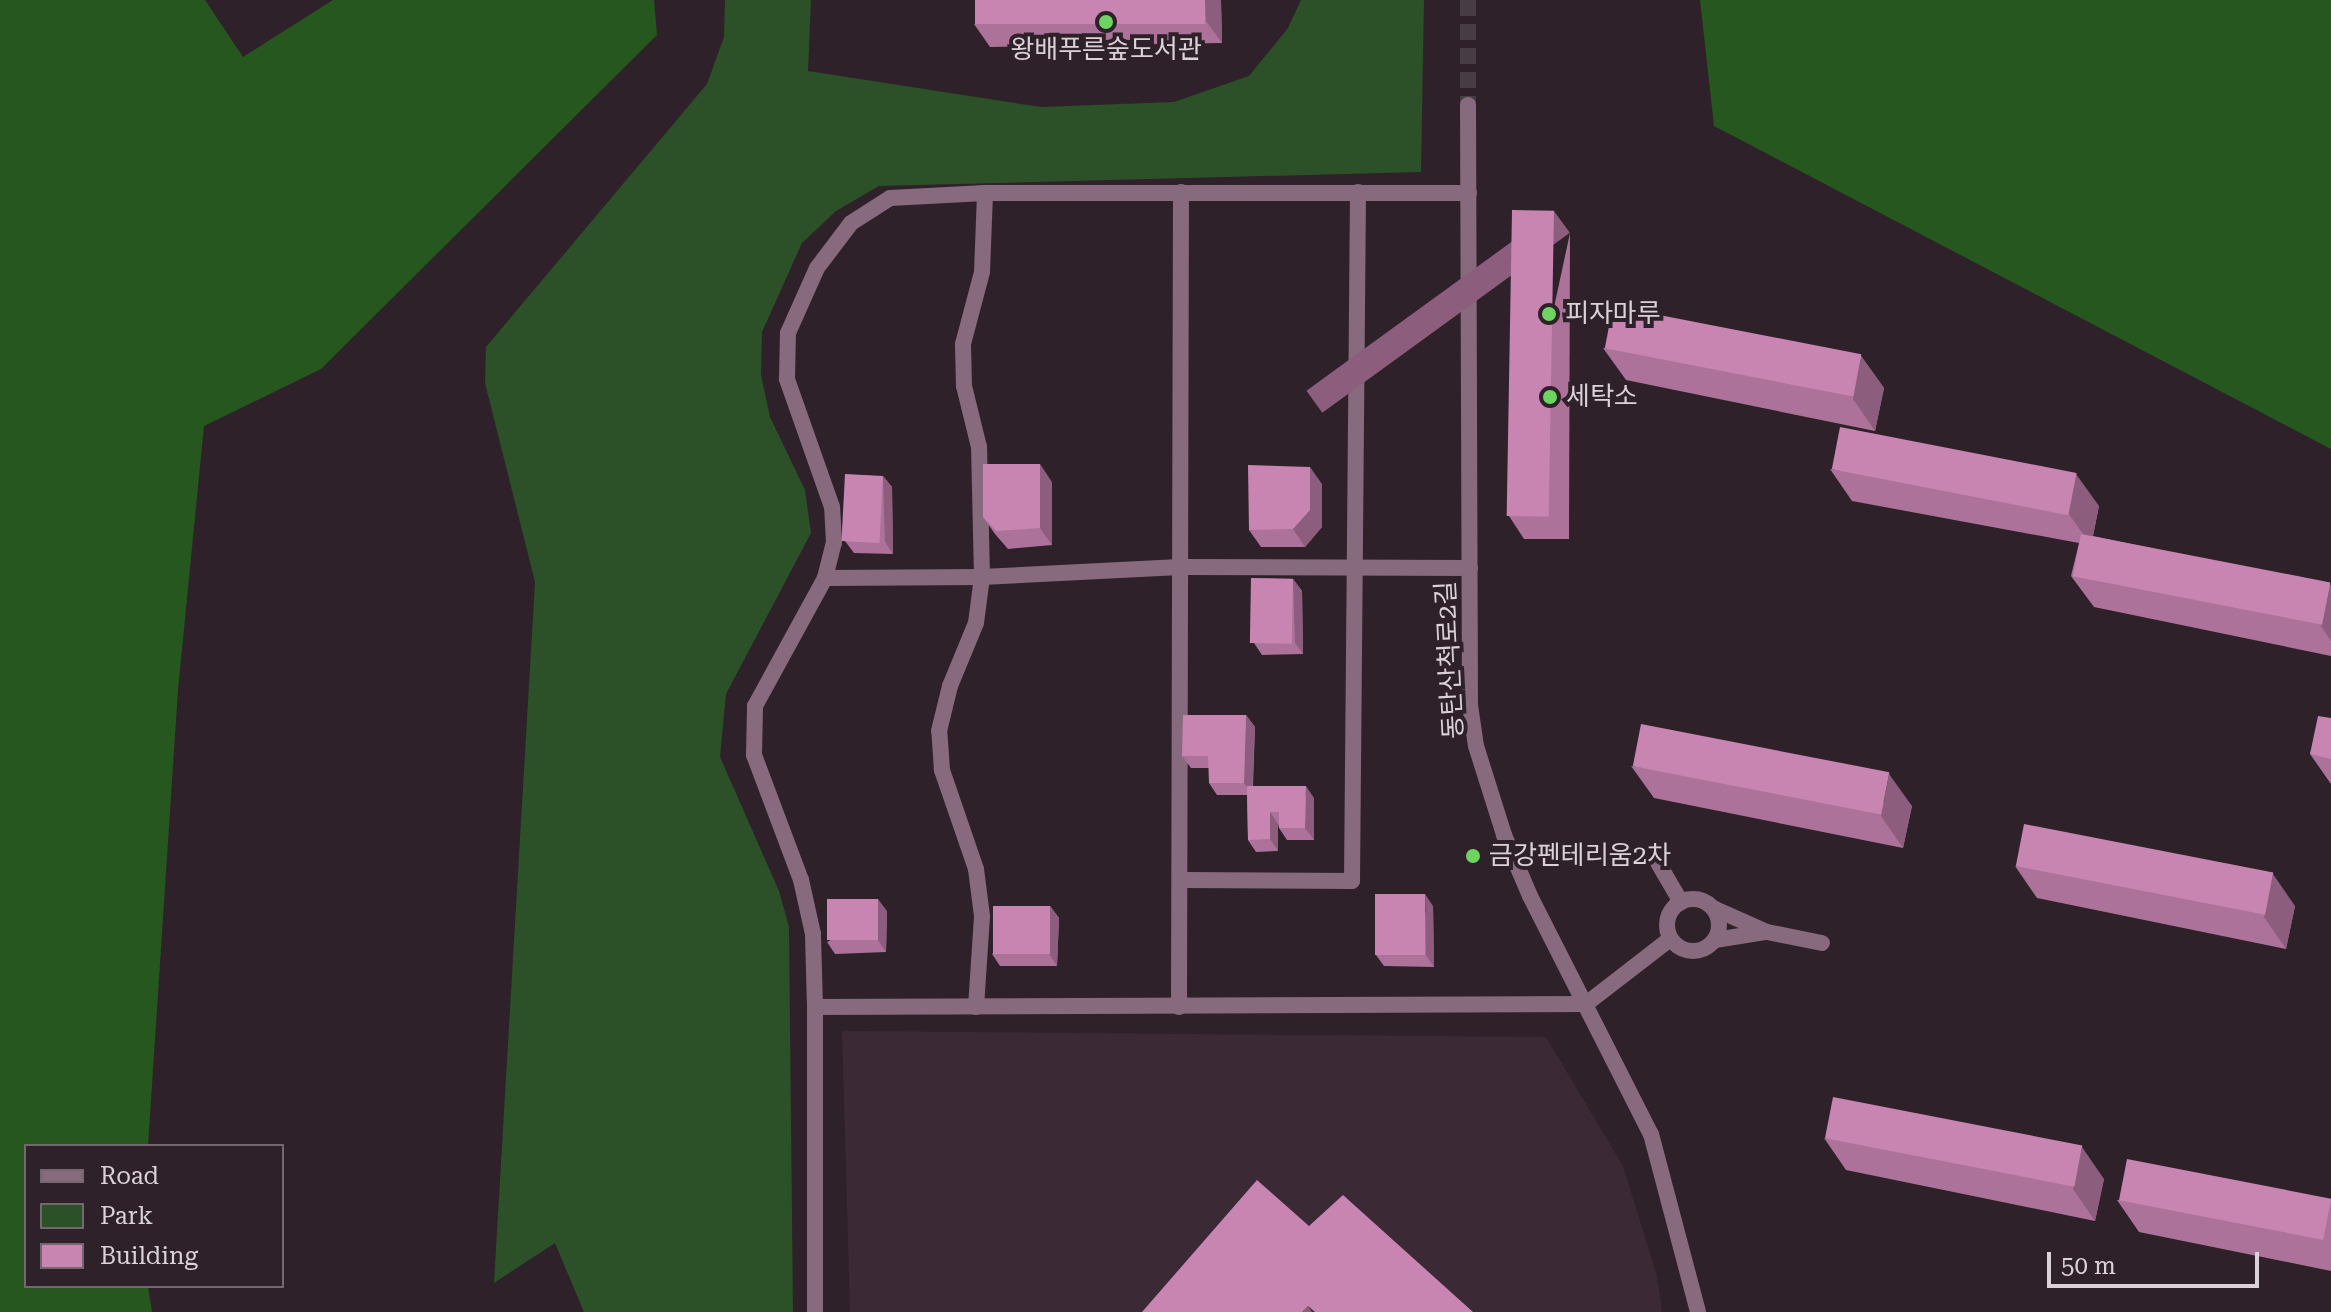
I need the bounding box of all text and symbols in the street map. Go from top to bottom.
marker: 왕배푸른숲도서관 [1097,13,1115,31]
place label: 왕배푸른숲도서관 [1010,34,1202,66]
place label: 피자마루 [1565,298,1661,330]
marker: 피자마루 [1540,305,1558,323]
place label: 세탁소 [1566,381,1638,413]
marker: 세탁소 [1541,388,1559,406]
street label: 동탄산척로2길 [1430,580,1470,740]
place label: 금강펜테리움2차 [1489,840,1671,872]
marker: 금강펜테리움2차 [1464,847,1482,865]
legend [24,1144,284,1288]
text: Road [100,1162,159,1190]
text: Park [100,1202,153,1230]
scale bar [2051,1236,2263,1286]
text: Building [100,1242,198,1270]
text: 50 m [2061,1252,2116,1280]

